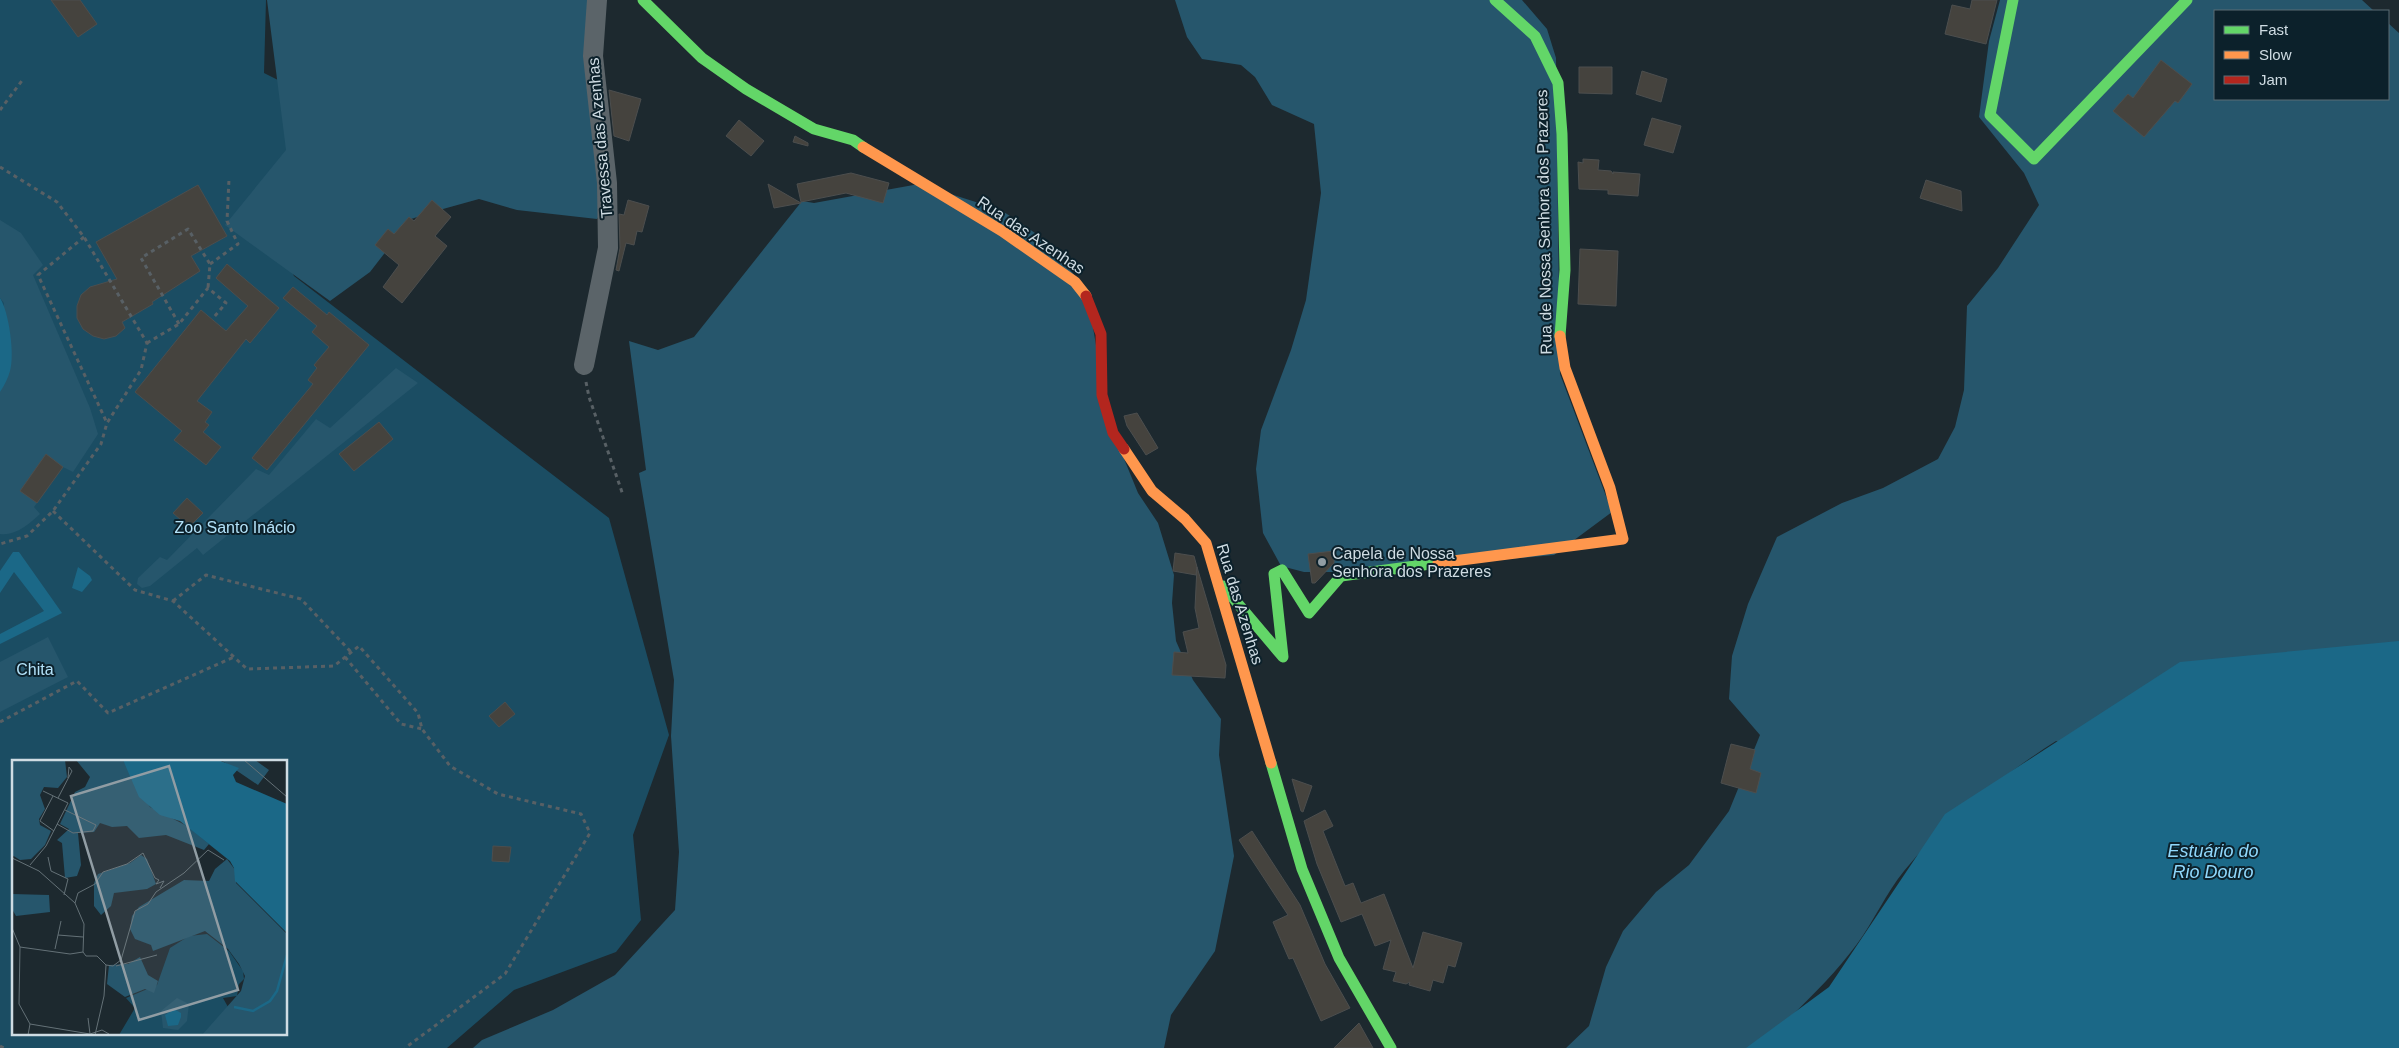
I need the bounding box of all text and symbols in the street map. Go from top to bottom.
legend [2214,10,2389,100]
text: Fast [2259,21,2289,38]
text: Slow [2259,46,2292,63]
street label: Travessa das Azenhas [585,57,615,219]
text: Jam [2259,71,2287,88]
street label: Rua de Nossa Senhora dos Prazeres [1533,89,1555,355]
street label: Rua das Azenhas [974,193,1088,277]
park label: Zoo Santo Inácio [175,519,296,536]
street label: Rua das Azenhas [1214,542,1266,666]
place label: Capela de Nossa Senhora dos Prazeres [1332,545,1491,580]
marker: Capela de Nossa Senhora dos Prazeres [1316,556,1328,568]
park label: Chita [16,661,54,678]
inset map [12,760,288,1036]
water label: Estuário do Rio Douro [2167,841,2259,882]

